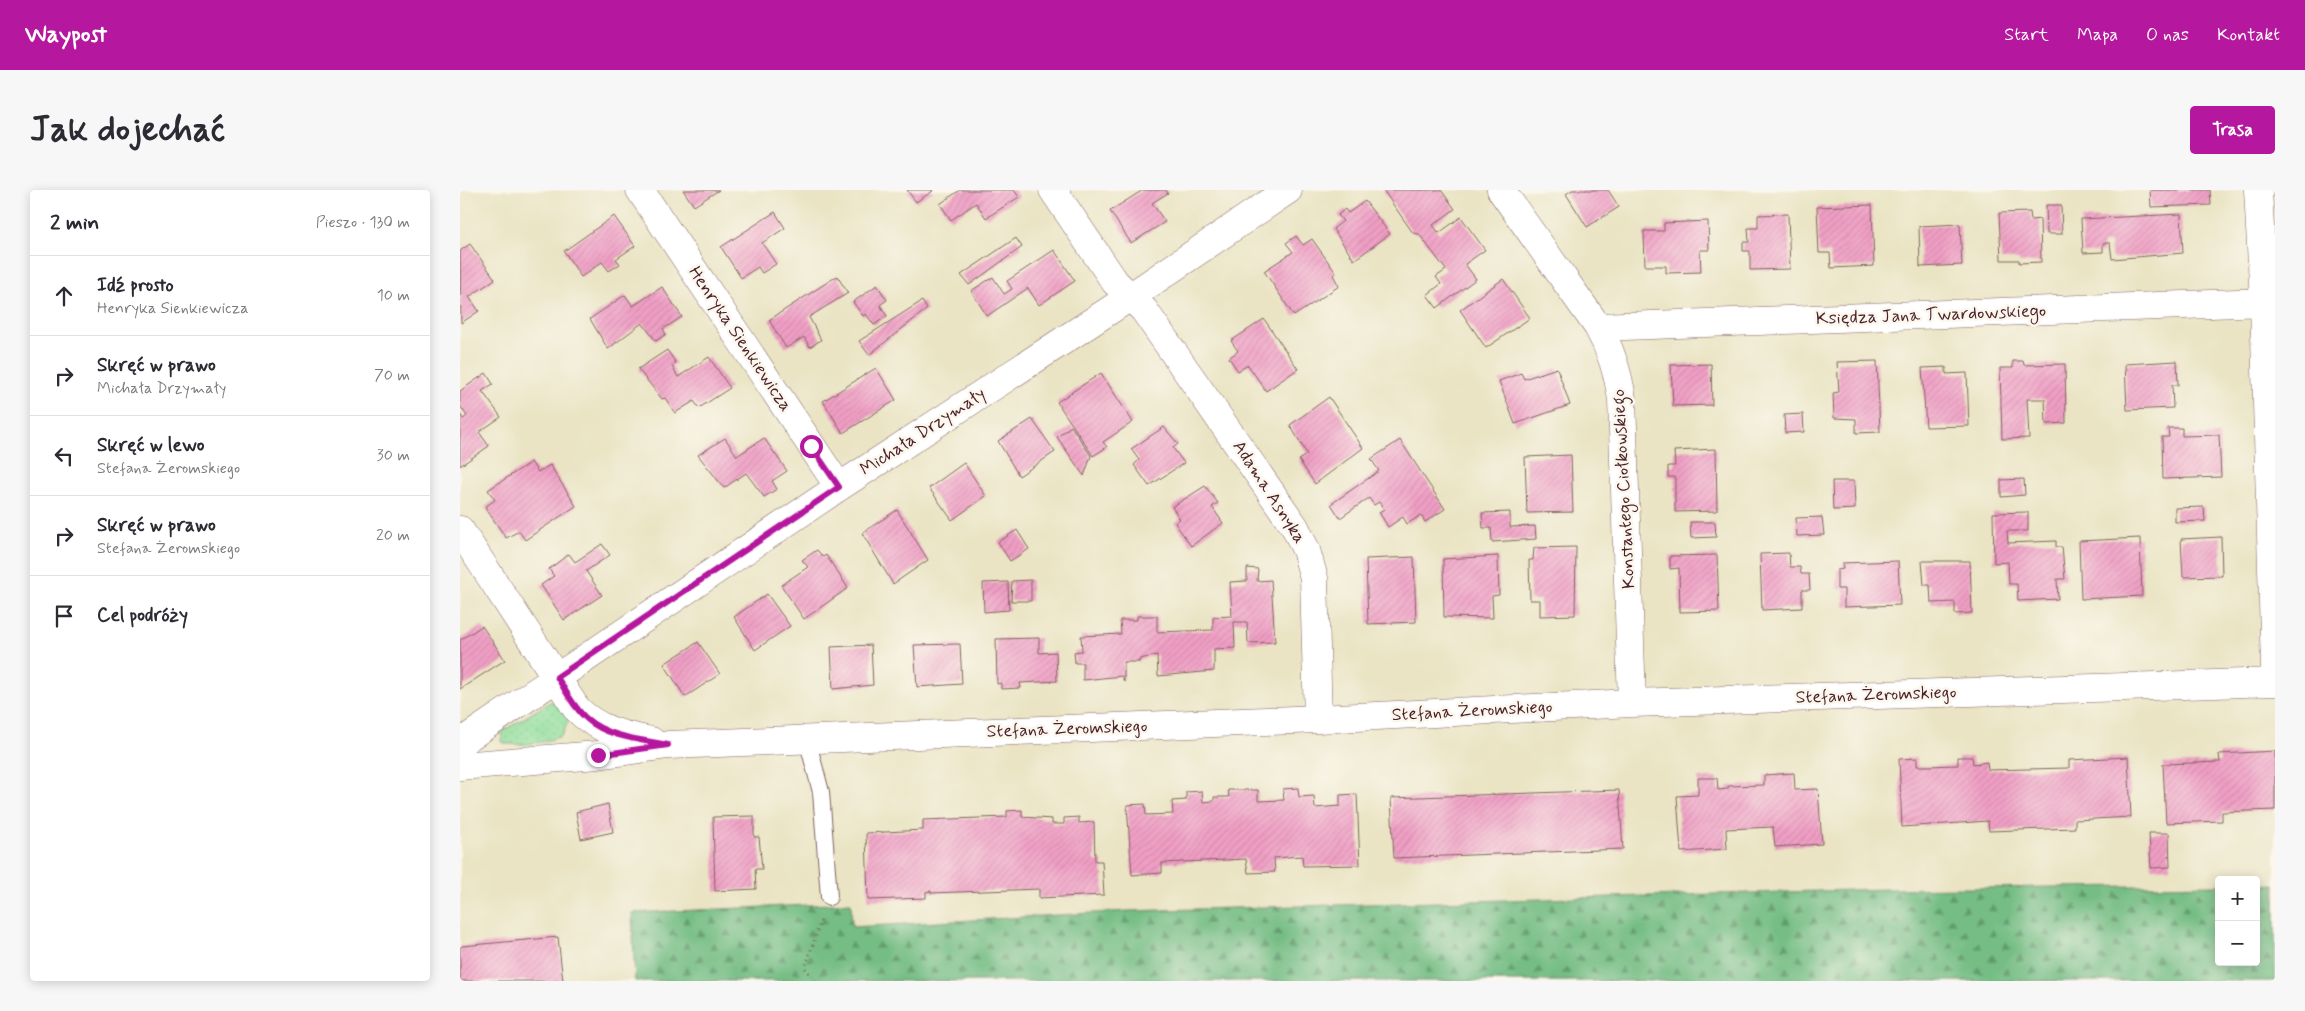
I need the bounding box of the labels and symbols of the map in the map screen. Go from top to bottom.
street label: Henryka Sienkiewicza [682,262,798,416]
street label: Księdza Jana Twardowskiego [1815,299,2047,332]
street label: Michała Drzymały [855,382,991,482]
street label: Konstantego Ciołkowskiego [1607,388,1643,589]
route start [800,435,823,458]
street label: Adama Asnyka [1227,436,1311,548]
street label: Stefana Żeromskiego [1795,680,1957,710]
street label: Stefana Żeromskiego [1391,695,1553,727]
street label: Stefana Żeromskiego [986,714,1148,744]
route end [587,744,610,767]

